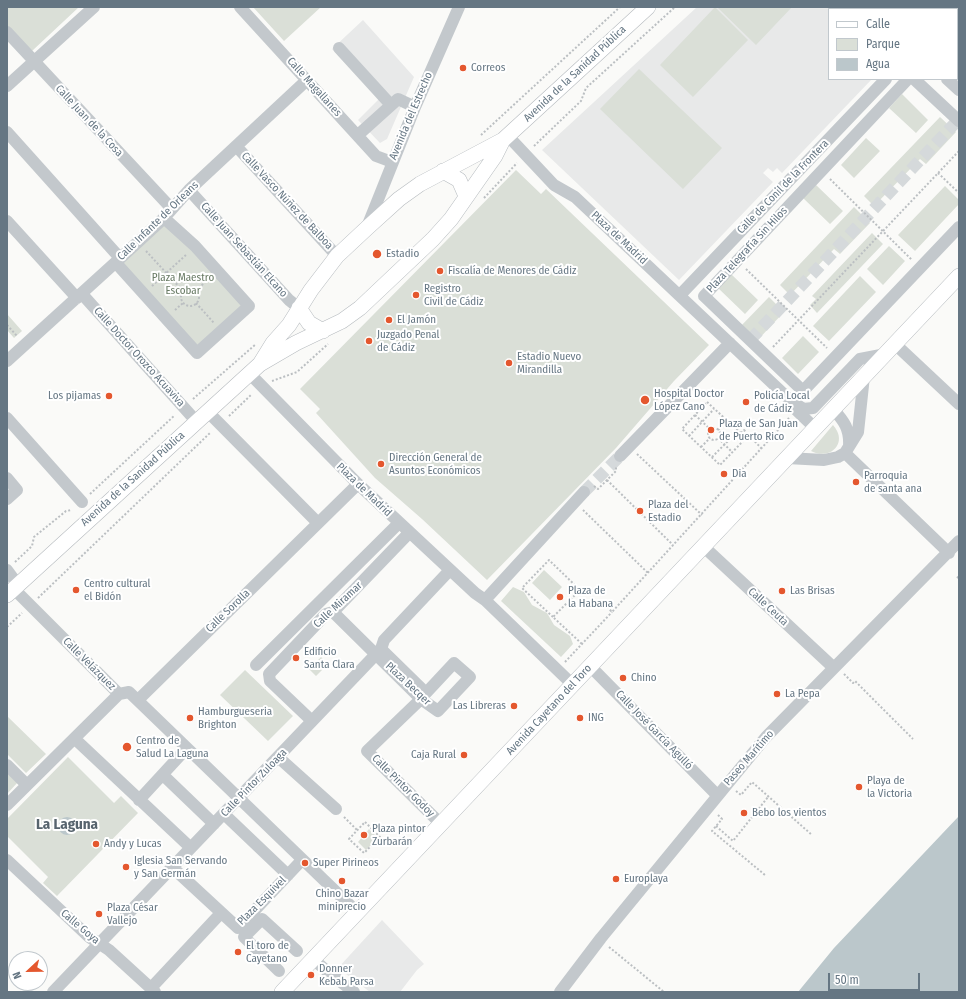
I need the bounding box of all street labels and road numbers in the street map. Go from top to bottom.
street label: Avenida de la Sanidad Pública [521,23,629,125]
street label: Calle Magallanes [284,55,344,119]
street label: Avenida del Estrecho [387,70,435,162]
street label: Calle Juan de la Cosa [52,83,126,159]
street label: Calle de Conil de la Frontera [735,137,831,237]
street label: Calle Vasco Núñez de Balboa [238,150,336,252]
street label: Calle Infante de Orleans [115,179,201,263]
street label: Calle Juan Sebastián Elcano [198,200,290,300]
street label: Plaza Telegrafía Sin Hilos [704,204,790,296]
street label: Plaza de Madrid [588,209,650,267]
street label: Calle Doctor Orozco Acuaviva [91,304,187,410]
street label: Avenida de la Sanidad Pública [78,429,188,529]
street label: Plaza de Madrid [334,460,394,520]
street label: Calle Miramar [311,579,365,631]
street label: Calle Ceuta [745,585,791,629]
street label: Calle Sorolla [203,587,253,635]
street label: Calle Velázquez [60,635,118,693]
street label: Plaza Becqer [383,660,433,708]
street label: Avenida Cayetano del Toro [504,662,594,758]
street label: Calle José García Agulló [613,688,695,772]
street label: Paseo Marítimo [721,727,777,789]
street label: Calle Pintor Zuloaga [218,746,290,820]
street label: Calle Pintor Godoy [369,752,437,820]
street label: Plaza Esquivel [235,874,289,928]
street label: Calle Goya [58,907,102,947]

